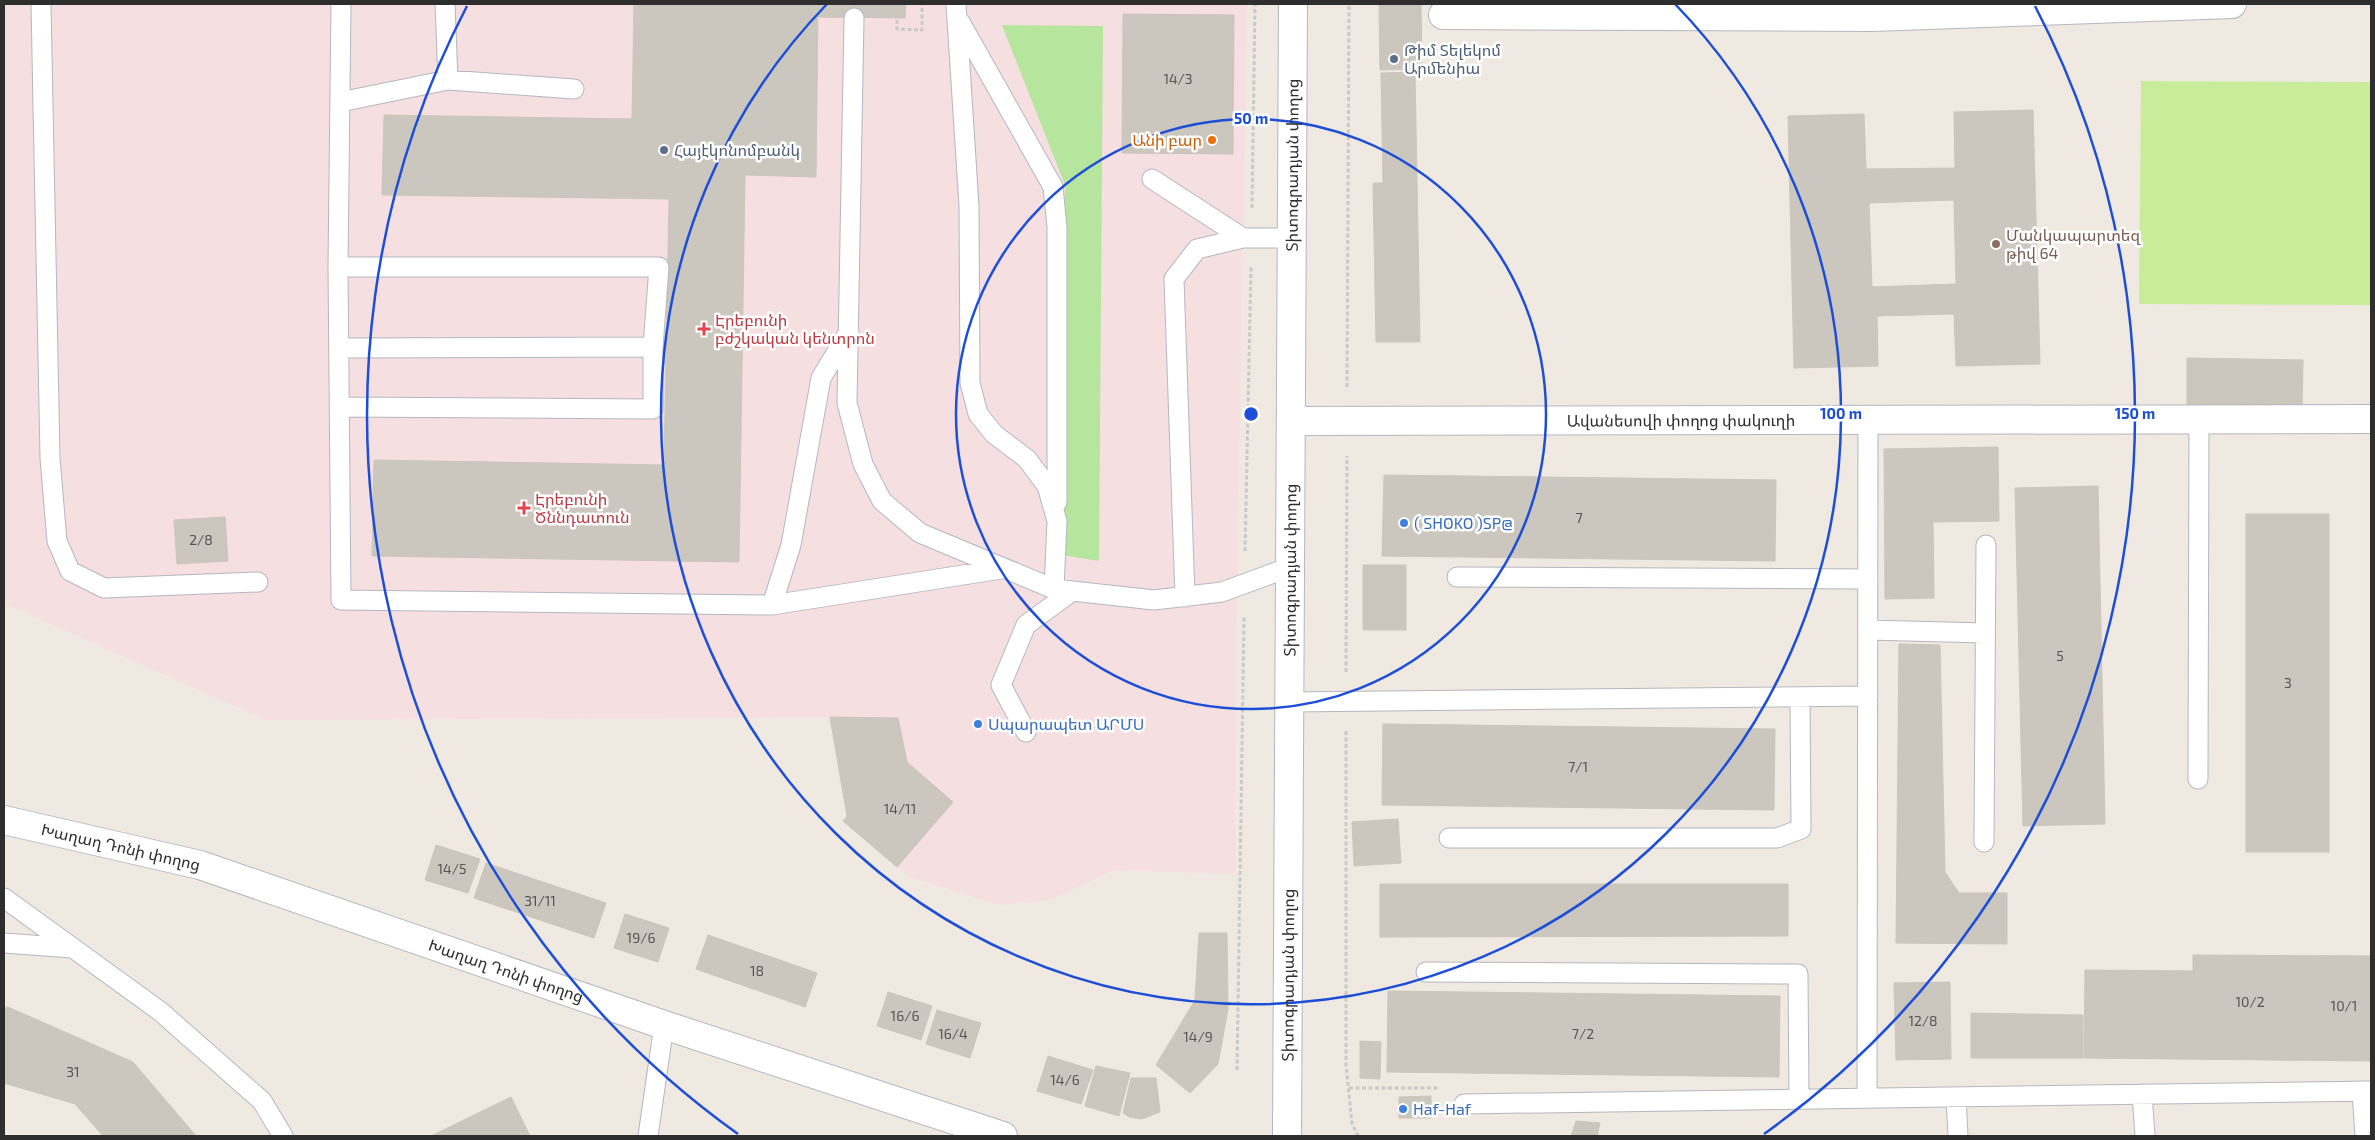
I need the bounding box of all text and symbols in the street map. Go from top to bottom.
place label: Թիմ Տելեկոմ Արմենիա [1404,40,1501,78]
marker: Թիմ Տելեկոմ Արմենիա [1388,53,1400,65]
house number: 14/3 [1163,70,1193,87]
street label: Տիտոգրադյան փողոց [1282,78,1303,252]
text: 50 m [1234,109,1268,127]
place label: Անի բար [1132,130,1202,150]
marker: Անի բար [1206,134,1218,146]
place label: Հայէկոնոմբանկ [674,140,800,160]
marker: Հայէկոնոմբանկ [658,144,670,156]
place label: Մանկապարտեզ թիվ 64 [2006,225,2141,263]
marker: Մանկապարտեզ թիվ 64 [1990,238,2002,250]
place label: Էրեբունի բժշկական կենտրոն [715,310,875,348]
marker: Էրեբունի բժշկական կենտրոն [697,322,711,336]
text: 100 m [1820,404,1862,422]
text: 150 m [2115,404,2155,422]
centre of rings [1242,405,1260,423]
street label: Ավանեսովի փողոց փակուղի [1567,410,1795,430]
street label: Տիտոգրադյան փողոց [1280,483,1300,657]
place label: Էրեբունի Ծննդատուն [535,489,629,527]
marker: Էրեբունի Ծննդատուն [517,501,531,515]
house number: 7 [1575,509,1583,526]
place label: ( SHOKO )SP@ [1414,513,1513,532]
marker: ( SHOKO )SP@ [1398,517,1410,529]
house number: 2/8 [189,531,213,548]
house number: 5 [2056,647,2064,664]
house number: 3 [2284,674,2292,691]
place label: Սպարապետ ԱՐՄՍ [988,714,1144,734]
marker: Սպարապետ ԱՐՄՍ [972,718,984,730]
house number: 7/1 [1568,758,1588,775]
house number: 14/11 [884,800,916,817]
street label: Խաղաղ Դոնի փողոց [40,819,202,875]
house number: 14/5 [438,860,466,877]
street label: Տիտոգրադյան փողոց [1277,888,1298,1062]
house number: 31/11 [524,892,556,909]
house number: 19/6 [627,929,655,946]
street label: Խաղաղ Դոնի փողոց [426,935,586,1007]
house number: 18 [750,962,764,979]
house number: 10/2 [2235,993,2265,1010]
house number: 10/1 [2331,997,2357,1014]
house number: 16/6 [891,1007,919,1024]
house number: 12/8 [1908,1012,1938,1029]
house number: 16/4 [938,1025,968,1042]
house number: 7/2 [1572,1025,1594,1042]
house number: 14/9 [1183,1028,1213,1045]
house number: 31 [66,1063,80,1080]
house number: 14/6 [1050,1071,1080,1088]
place label: Haf-Haf [1413,1099,1472,1118]
marker: Haf-Haf [1397,1103,1409,1115]

